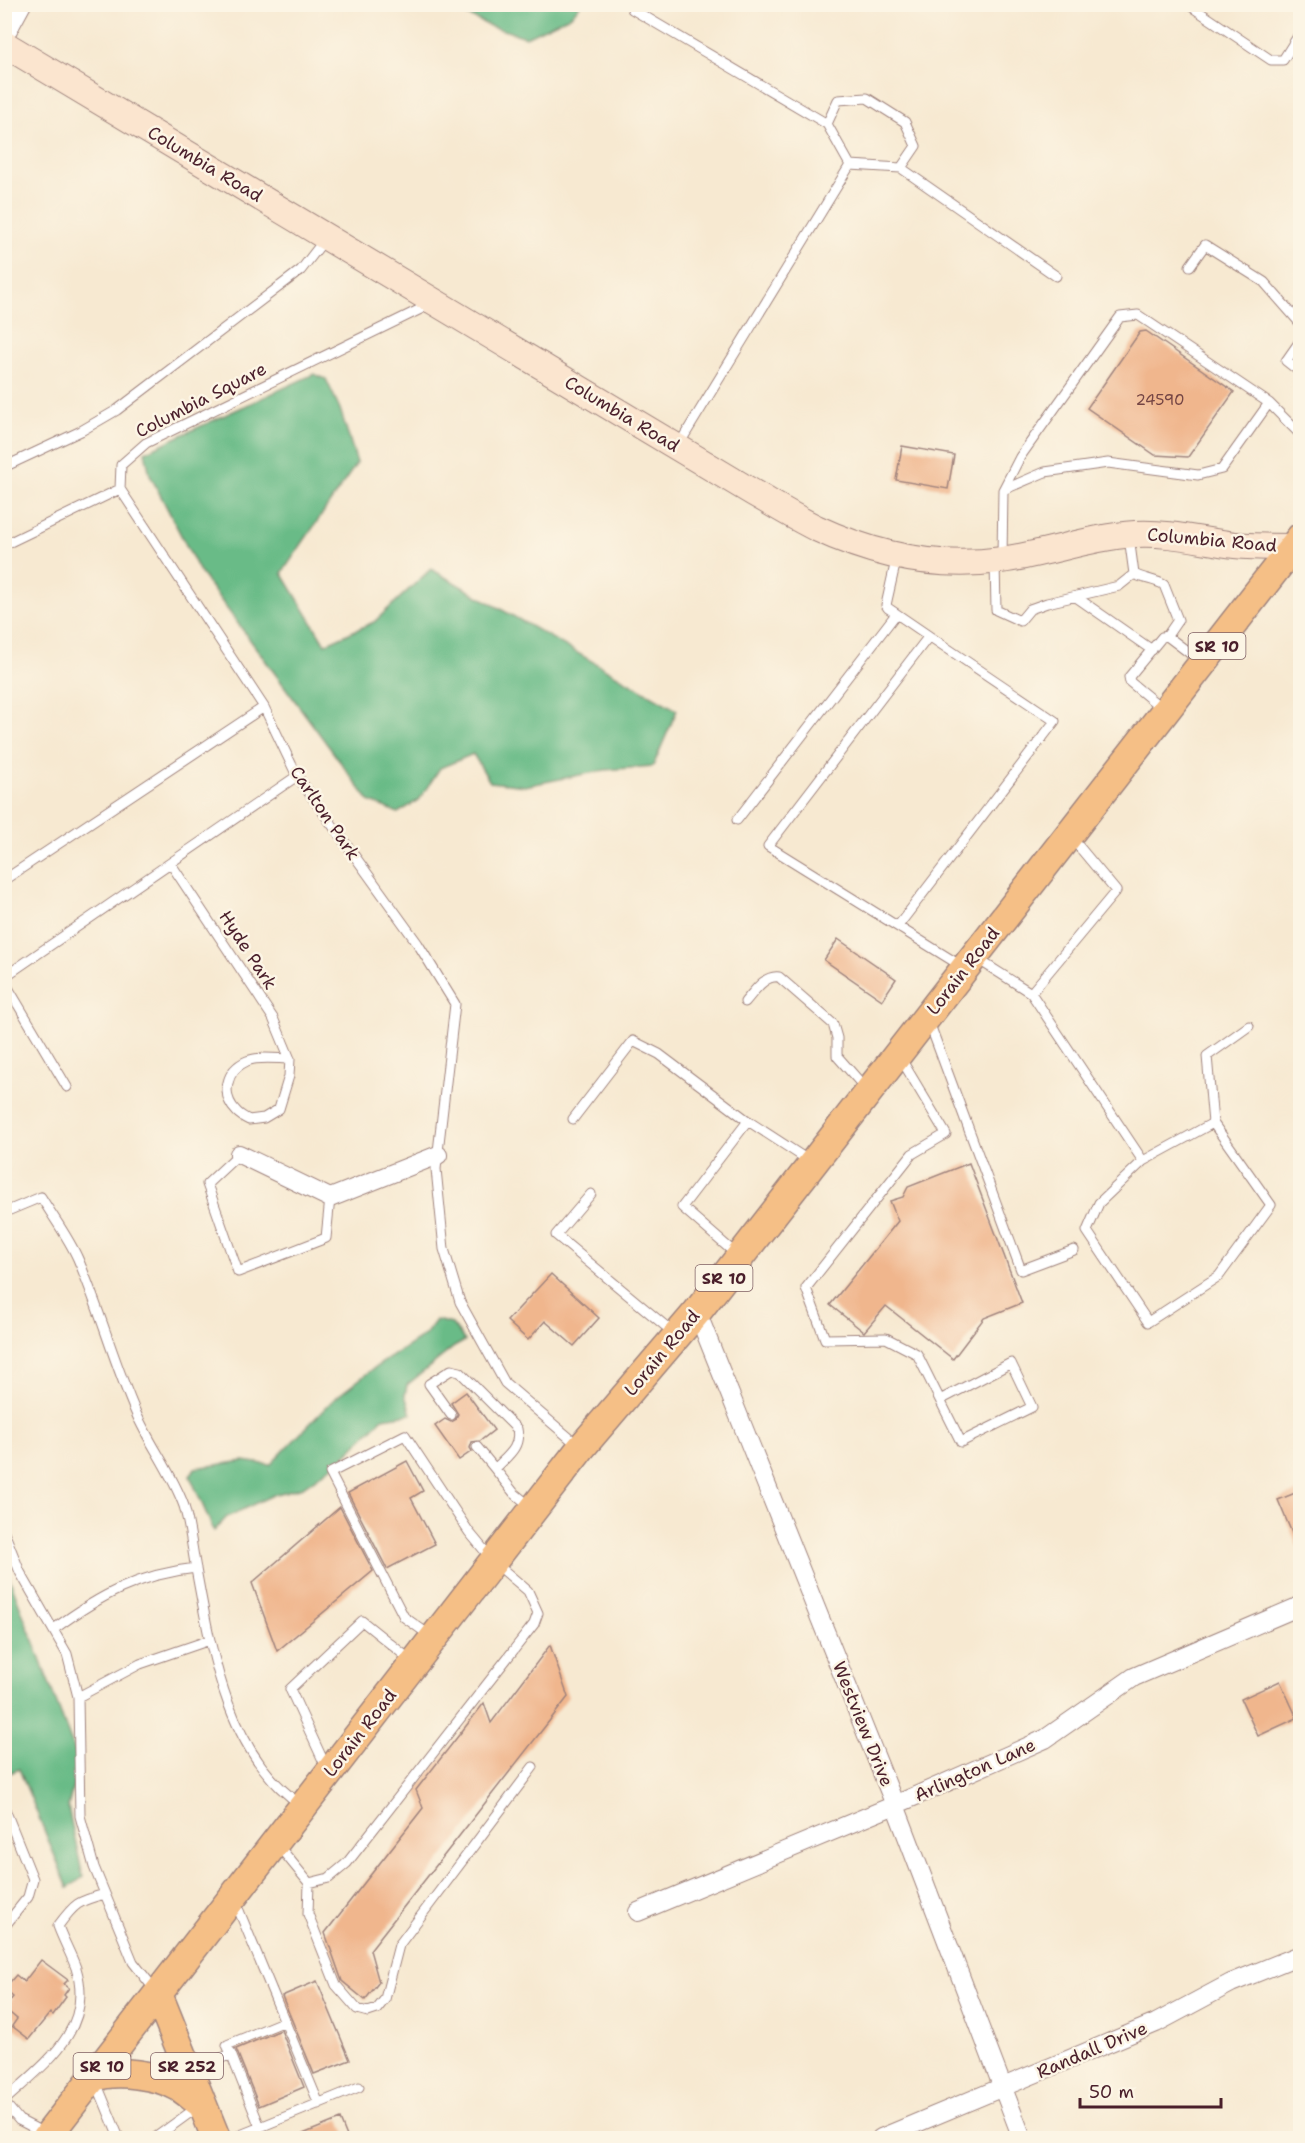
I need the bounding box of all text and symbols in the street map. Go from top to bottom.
street label: Columbia Road [143,120,267,208]
street label: Columbia Square [131,357,271,443]
street label: Columbia Road [560,370,684,458]
house number: 24590 [1136,390,1184,410]
street label: Columbia Road [1146,522,1278,558]
road number: SR 10 [1188,633,1246,659]
street label: Carlton Park [285,761,365,865]
street label: Hyde Park [214,906,282,994]
street label: Lorain Road [921,922,1005,1020]
road number: SR 10 [696,1265,752,1291]
street label: Lorain Road [619,1305,705,1401]
street label: Westview Drive [827,1658,899,1790]
street label: Lorain Road [318,1684,402,1782]
street label: Arlington Lane [911,1733,1039,1807]
street label: Randall Drive [1033,2016,1151,2084]
road number: SR 10 [74,2053,130,2079]
road number: SR 252 [151,2053,223,2079]
scale bar [1080,2071,1221,2109]
text: 50 m [1089,2080,1134,2104]

